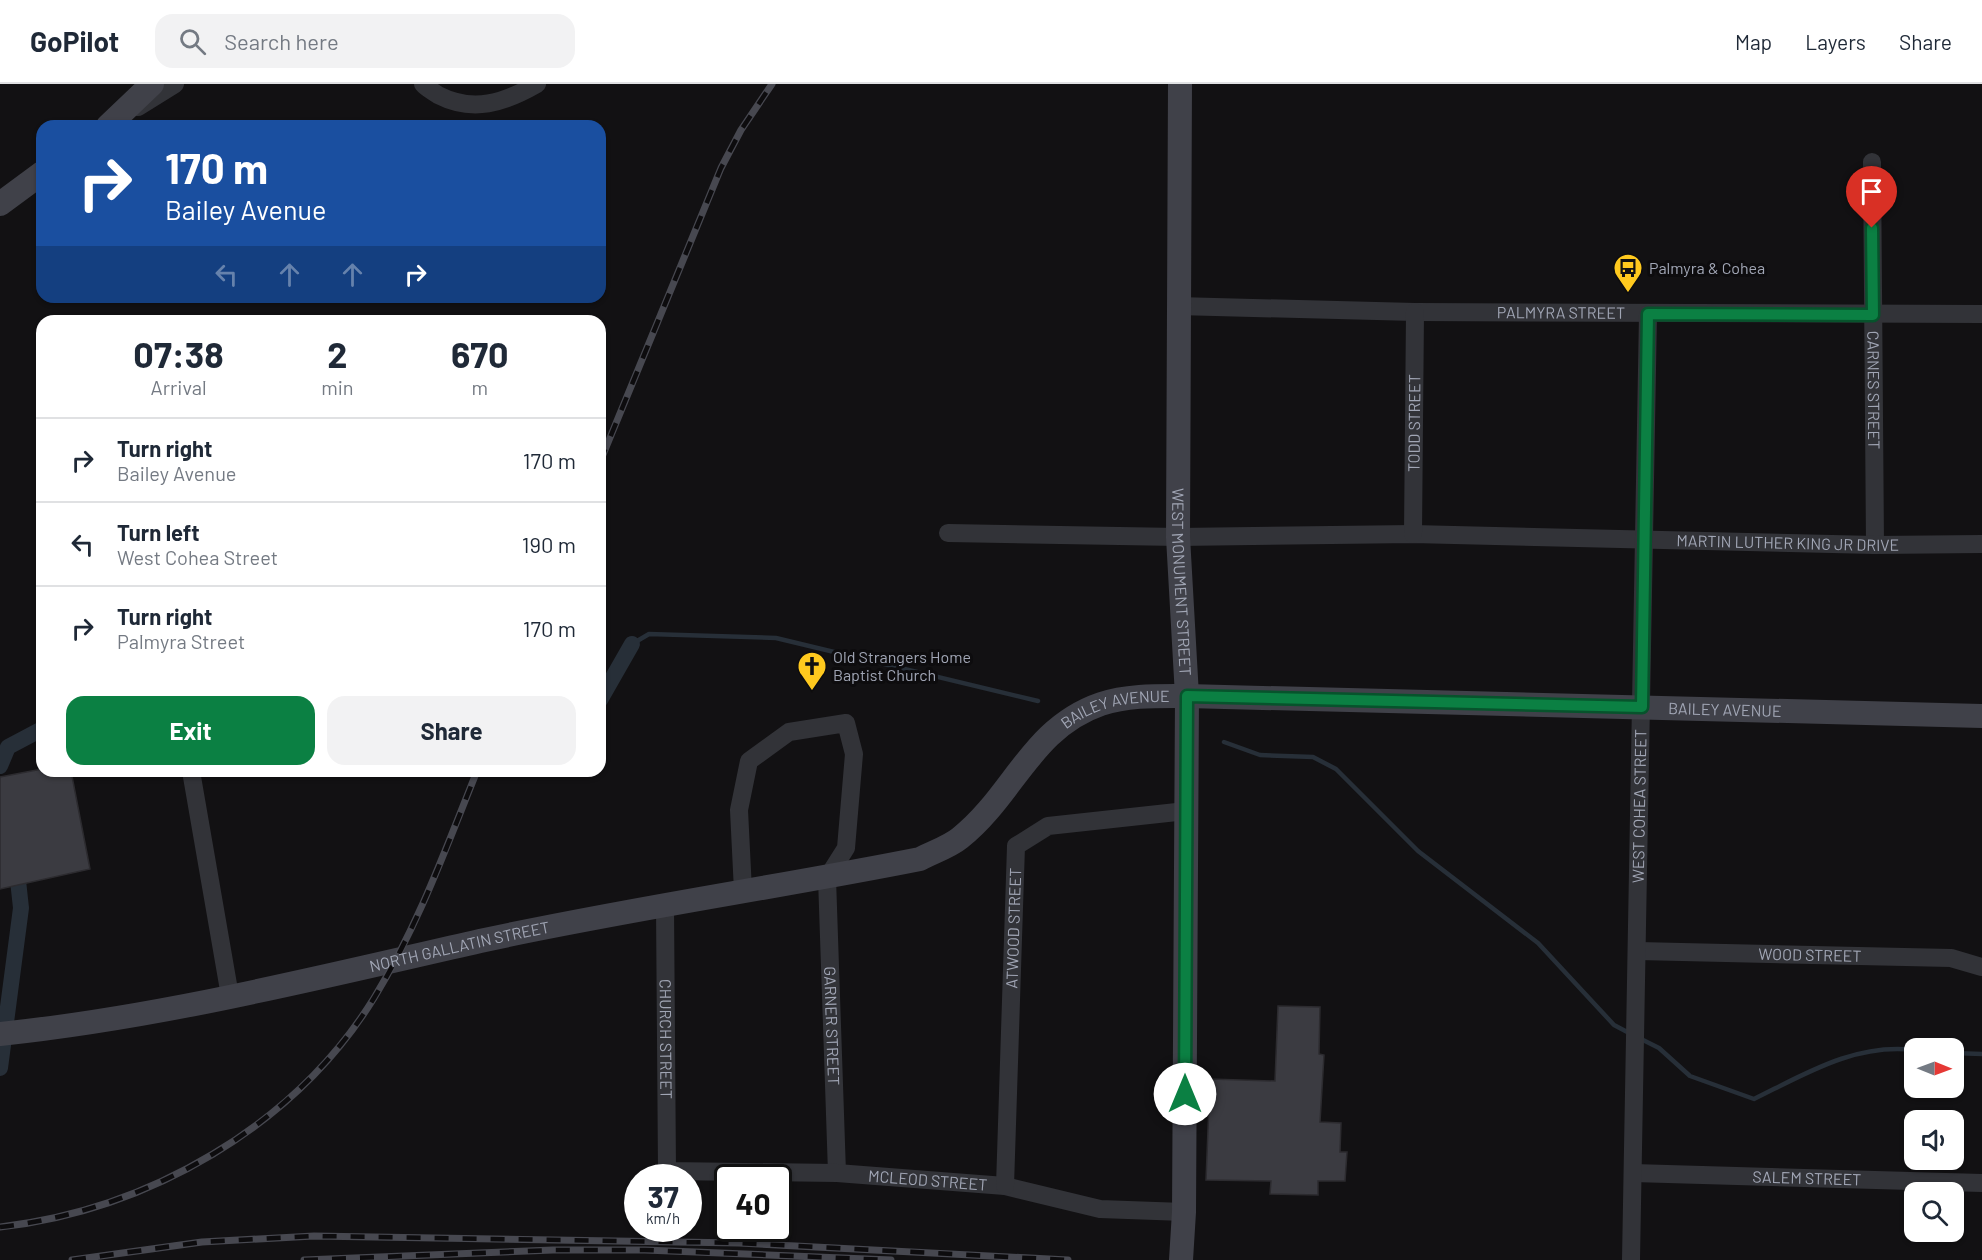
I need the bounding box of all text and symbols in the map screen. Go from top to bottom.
search box [155,14,575,68]
text: GoPilot [30,24,119,58]
icon: search [176,25,209,58]
text: Search here [224,28,339,54]
text: Map [1735,29,1772,54]
text: Layers [1805,29,1866,54]
text: Share [1899,29,1952,54]
text: 170 m [165,142,268,192]
icon: right [66,144,144,222]
pin [1846,166,1897,228]
icon: arrive [1855,175,1888,208]
text: Bailey Avenue [165,193,326,225]
bus stop icon: Palmyra & Cohea [1612,252,1644,294]
icon: left [210,258,243,291]
icon: ahead [273,258,306,291]
icon: ahead [336,258,369,291]
icon: right [399,258,432,291]
place label: Palmyra & Cohea [1649,258,1765,277]
street label: PALMYRA STREET [1497,302,1625,322]
street label: CARNES STREET [1864,331,1884,449]
text: 07:38 [133,332,224,375]
text: 2 [327,332,347,375]
text: 670 [451,332,509,375]
street label: TODD STREET [1404,374,1423,472]
text: Arrival [151,375,207,399]
text: min [321,375,354,399]
text: m [471,375,488,399]
text: Turn right [117,435,212,461]
icon: right [66,444,99,477]
text: 170 m [523,447,576,473]
text: Bailey Avenue [117,461,237,485]
street label: WEST MONUMENT STREET [1169,488,1196,676]
text: Turn left [117,519,200,545]
icon: left [66,528,99,561]
street label: MARTIN LUTHER KING JR DRIVE [1676,530,1899,554]
text: 190 m [522,531,576,557]
text: West Cohea Street [117,545,278,569]
text: Turn right [117,603,212,629]
icon: right [66,612,99,645]
text: 170 m [523,615,576,641]
text: Palmyra Street [117,629,245,653]
place label: Old Strangers Home Baptist Church [833,647,971,684]
church icon: Old Strangers Home Baptist Church [796,650,828,692]
street label: BAILEY AVENUE [1057,686,1170,732]
button: Exit [66,696,315,765]
button: Share [327,696,576,765]
street label: BAILEY AVENUE [1668,698,1782,720]
street label: WEST COHEA STREET [1628,729,1650,883]
street label: ATWOOD STREET [1001,867,1024,989]
street label: NORTH GALLATIN STREET [367,917,551,975]
street label: WOOD STREET [1758,944,1862,965]
street label: GARNER STREET [821,966,844,1086]
street label: CHURCH STREET [657,979,676,1099]
north arrow [1904,1038,1964,1098]
map controls [1904,1038,1964,1242]
position arrow [1153,1062,1217,1126]
button: sound [1904,1110,1964,1170]
speed limit sign: 40 [714,1164,792,1242]
street label: MCLEOD STREET [867,1165,988,1194]
street label: SALEM STREET [1752,1166,1862,1189]
text: 37 [647,1178,679,1214]
button: search [1904,1182,1964,1242]
text: km/h [646,1209,680,1227]

